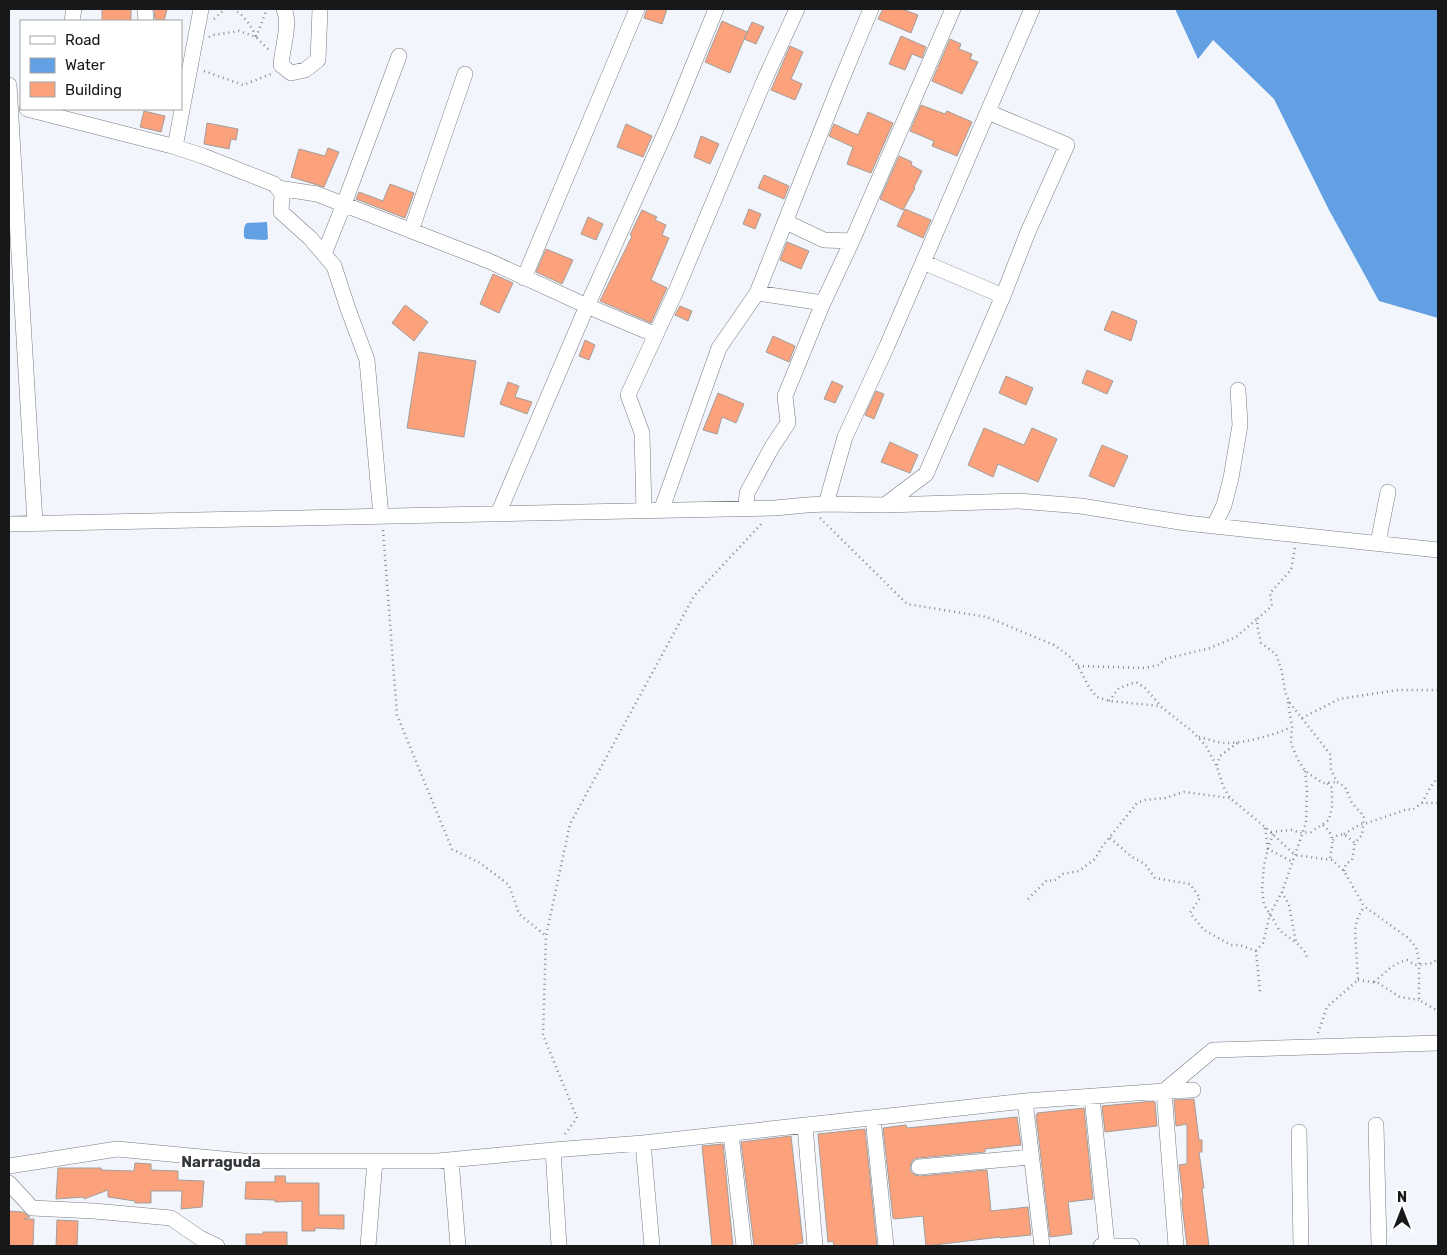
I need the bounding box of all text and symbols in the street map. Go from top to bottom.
legend [20,20,182,110]
text: Road [65,31,101,49]
text: Water [65,56,105,74]
text: Building [65,81,122,99]
district label: Narraguda [181,1153,261,1171]
north arrow [1377,1185,1427,1235]
text: N [1397,1189,1407,1206]

